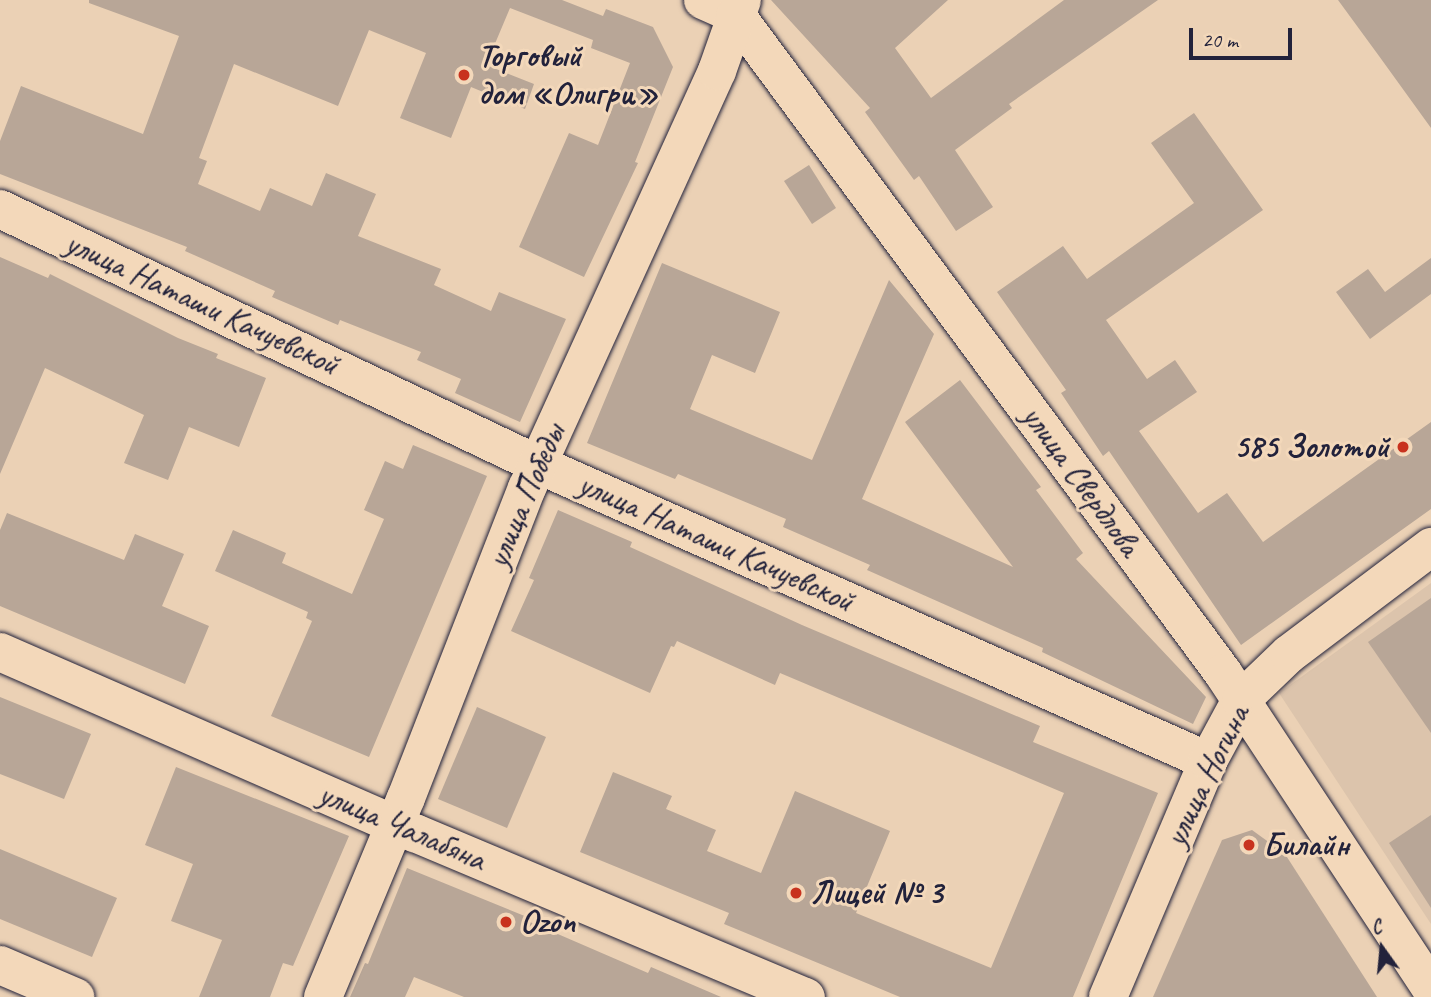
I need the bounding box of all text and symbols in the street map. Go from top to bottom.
scale bar [1193,14,1296,58]
text: 20 m [1202,27,1238,53]
place label: Торговый дом «Олигри» [478,36,658,114]
marker: Торговый дом «Олигри» [456,67,472,83]
street label: улица Наташи Качуевской [61,224,343,384]
street label: улица Свердлова [1013,398,1149,564]
street label: улица Победы [478,418,574,574]
place label: 585 Золотой [1234,427,1389,467]
marker: 585 Золотой [1395,439,1411,455]
street label: улица Наташи Качуевской [574,465,858,621]
street label: улица Ногина [1156,699,1258,853]
street label: улица Чалабяна [313,774,491,880]
place label: Билайн [1263,825,1349,865]
marker: Билайн [1241,837,1257,853]
place label: Лицей № 3 [810,873,943,913]
marker: Лицей № 3 [788,885,804,901]
place label: Ozon [520,902,575,942]
north arrow [1347,913,1417,983]
marker: Ozon [498,914,514,930]
text: С [1369,915,1384,941]

